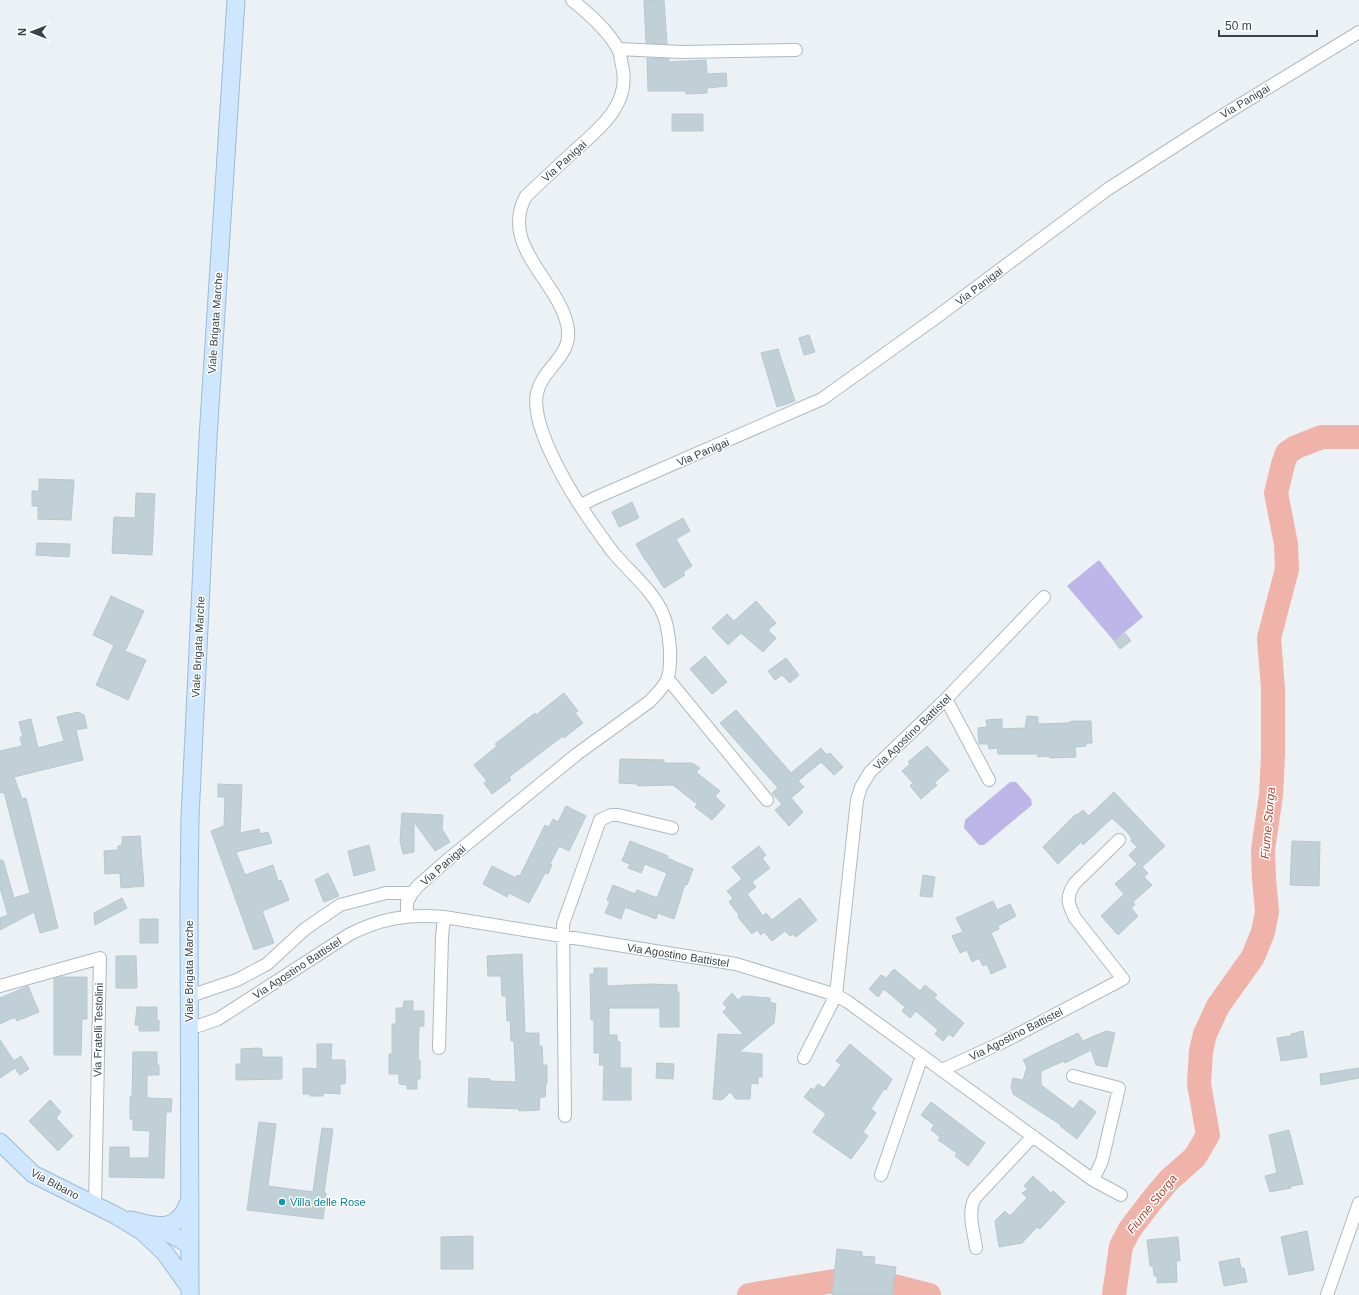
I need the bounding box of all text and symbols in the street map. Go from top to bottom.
north arrow [12,12,52,52]
scale bar [1219,12,1317,38]
text: 50 m [1225,19,1252,33]
text: N [16,28,28,36]
street label: Via Panigai [1218,82,1272,120]
street label: Via Panigai [539,138,589,184]
street label: Via Panigai [953,265,1005,307]
street label: Viale Brigata Marche [205,272,225,374]
street label: Via Panigai [675,436,731,468]
street label: Viale Brigata Marche [189,596,207,698]
street label: Via Agostino Battistel [871,692,953,772]
water label: Fiume Storga [1258,786,1278,859]
street label: Via Panigai [418,842,468,888]
street label: Viale Brigata Marche [183,920,195,1022]
street label: Via Agostino Battistel [250,935,344,1001]
street label: Via Agostino Battistel [626,941,730,969]
street label: Via Fratelli Testolini [91,983,105,1077]
street label: Via Agostino Battistel [967,1005,1065,1063]
street label: Via Bibano [29,1166,81,1202]
water label: Fiume Storga [1124,1171,1180,1236]
place label: Villa delle Rose [290,1196,366,1208]
marker: Villa delle Rose [277,1197,287,1207]

